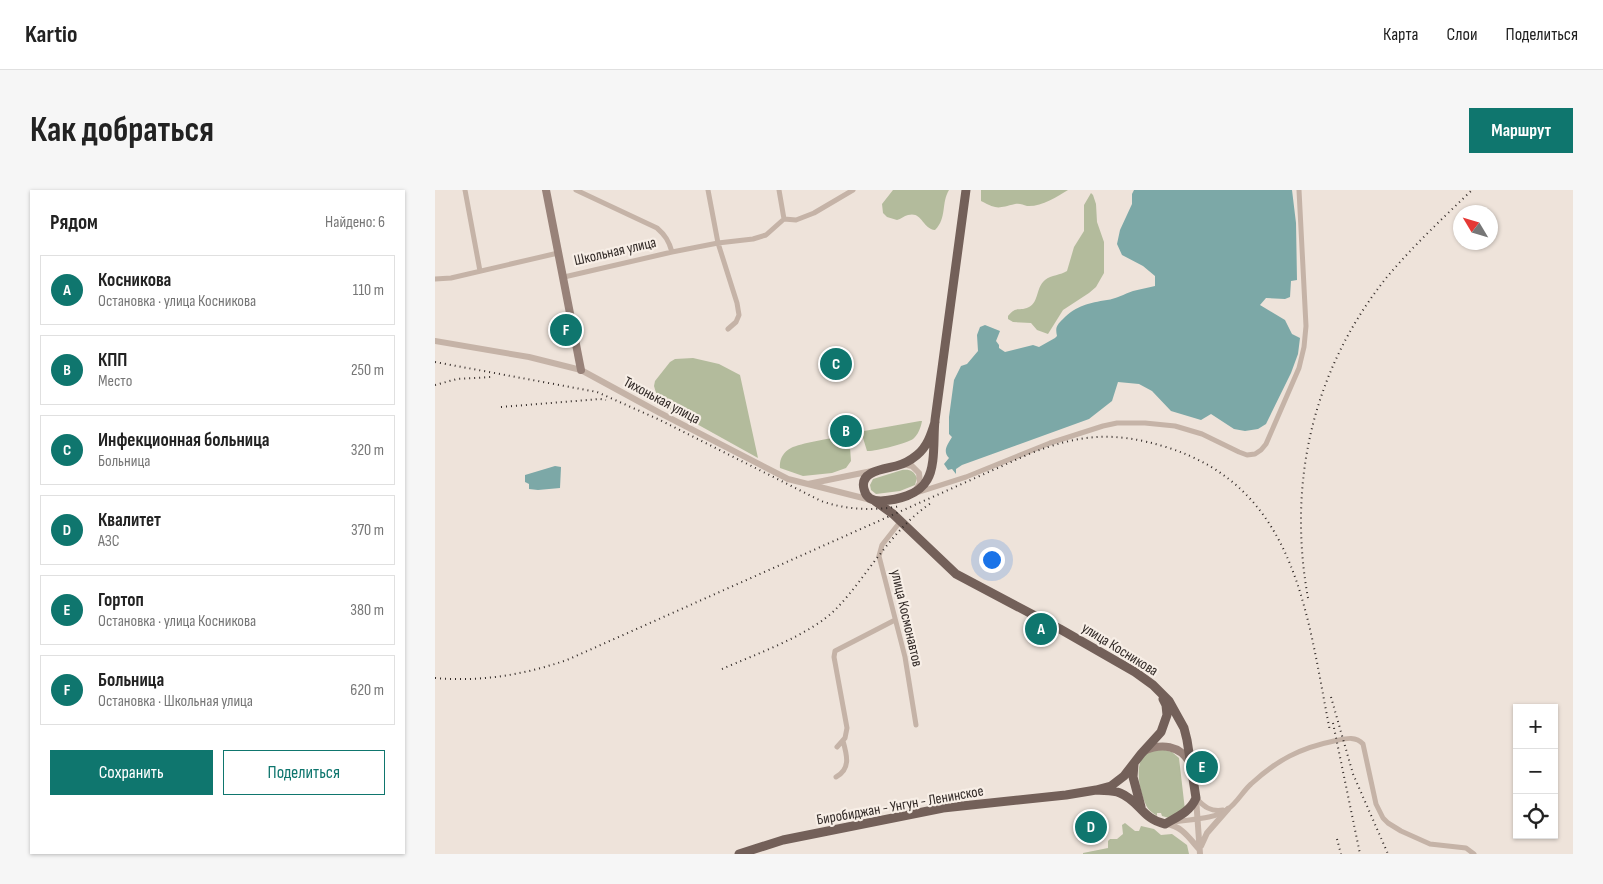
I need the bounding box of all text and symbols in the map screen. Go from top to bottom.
text: Kartio [25,20,77,49]
text: Карта [1383,24,1419,45]
text: Слои [1447,24,1478,45]
text: Поделиться [1506,24,1578,45]
button: Маршрут [1469,108,1573,153]
text: Как добраться [30,109,214,152]
north arrow [1453,205,1498,250]
text: Рядом [50,210,98,235]
text: Найдено: 6 [325,213,385,232]
street label: Школьная улица [572,233,658,270]
text: Косникова [98,269,171,292]
text: A [63,281,71,300]
text: 110 m [353,281,384,300]
text: Остановка · улица Косникова [98,292,256,311]
pin: F [550,311,582,349]
pin: C [820,345,852,383]
text: КПП [98,349,127,372]
text: B [63,361,71,380]
text: 250 m [351,361,384,380]
text: Место [98,372,132,391]
street label: Тихонькая улица [620,372,704,429]
pin: B [830,412,862,450]
text: Инфекционная больница [98,429,270,452]
text: C [63,441,71,460]
text: 320 m [351,441,384,460]
text: Больница [98,452,150,471]
text: Квалитет [98,509,161,532]
text: D [63,521,71,540]
text: 370 m [351,521,384,540]
text: АЗС [98,532,120,551]
your location [979,547,1005,573]
street label: улица Космонавтов [886,568,927,669]
text: Гортоп [98,589,144,612]
text: E [64,601,70,620]
text: 380 m [350,601,384,620]
pin: A [1025,610,1057,648]
text: Остановка · улица Косникова [98,612,256,631]
street label: улица Косникова [1078,618,1162,681]
text: Больница [98,669,164,692]
text: F [64,681,70,700]
text: 620 m [350,681,384,700]
text: Остановка · Школьная улица [98,692,253,711]
map controls [1513,704,1558,839]
button: + [1513,704,1558,749]
pin: E [1186,748,1218,786]
button: − [1513,749,1558,794]
button: Сохранить [50,750,213,795]
button: Поделиться [223,750,385,795]
street label: Биробиджан - Унгун - Ленинское [815,781,985,830]
button: locate [1513,794,1558,839]
pin: D [1075,808,1107,846]

